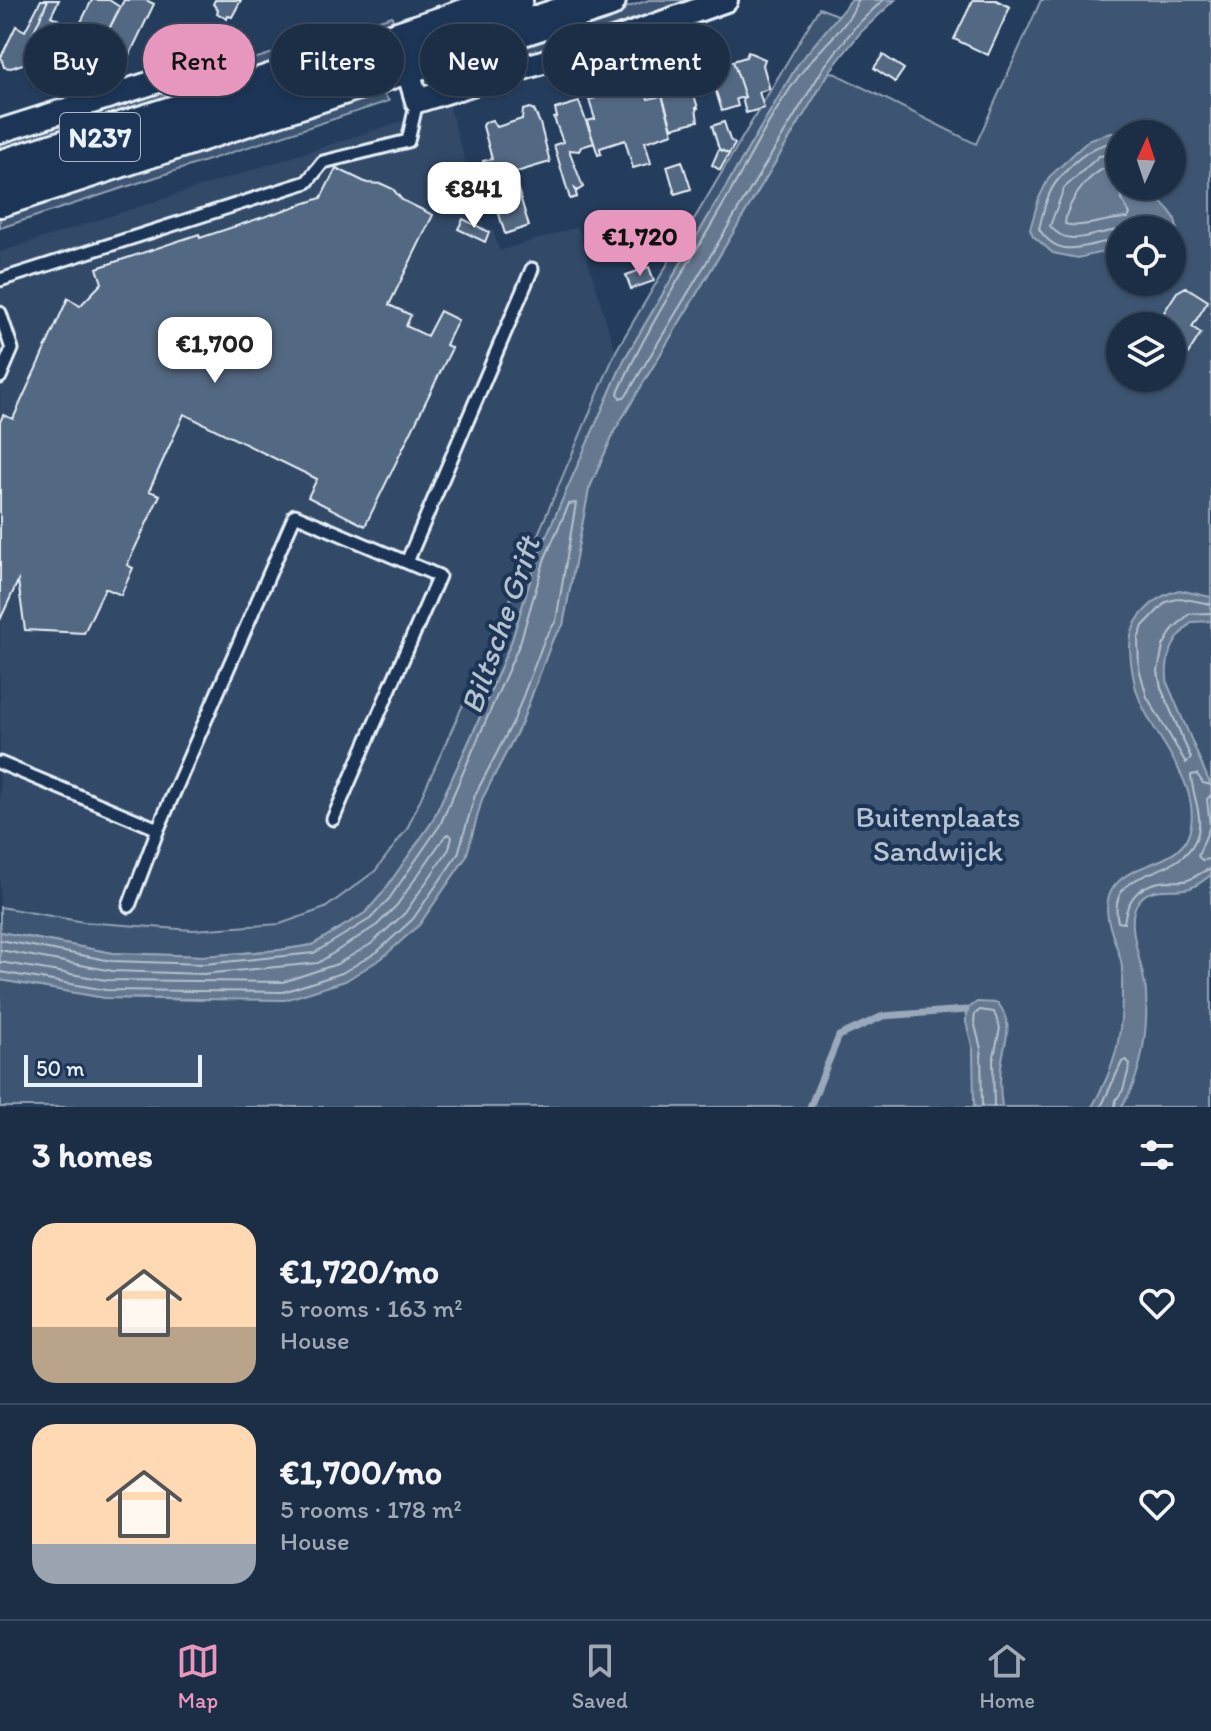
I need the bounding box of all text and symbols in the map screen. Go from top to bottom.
chip: Buy [24,24,127,96]
chip: Rent [143,24,255,96]
chip: Filters [271,24,404,96]
chip: New [420,24,527,96]
chip: Apartment [543,24,730,96]
road number: N237 [60,113,140,161]
north arrow [1106,120,1186,200]
map controls [1106,120,1186,392]
pin: €841 [427,162,521,230]
text: €841 [446,172,502,204]
pin: €1,720 [575,210,705,278]
button: locate [1106,216,1186,296]
text: €1,720 [602,220,678,252]
button: layers [1106,312,1186,392]
pin: €1,700 [150,317,280,385]
text: €1,700 [176,327,254,359]
water label: Biltsche Grift [452,529,549,718]
park label: Buitenplaats Sandwijck [856,798,1020,869]
scale bar [24,1051,202,1087]
text: 50 m [36,1055,85,1082]
icon: filters [1135,1133,1179,1177]
text: 3 homes [32,1135,153,1176]
text: €1,720/mo [280,1251,439,1292]
icon: home [96,1255,192,1351]
icon: heart [1135,1281,1179,1325]
text: 5 rooms · 163 m² [280,1292,463,1324]
text: House [280,1324,350,1356]
text: €1,700/mo [280,1452,442,1493]
icon: home [96,1456,192,1552]
icon: heart [1135,1482,1179,1526]
text: 5 rooms · 178 m² [280,1493,462,1525]
text: House [280,1525,350,1557]
tab: Map [176,1639,220,1714]
tab: Saved [572,1639,628,1714]
tab: Home [980,1639,1035,1714]

